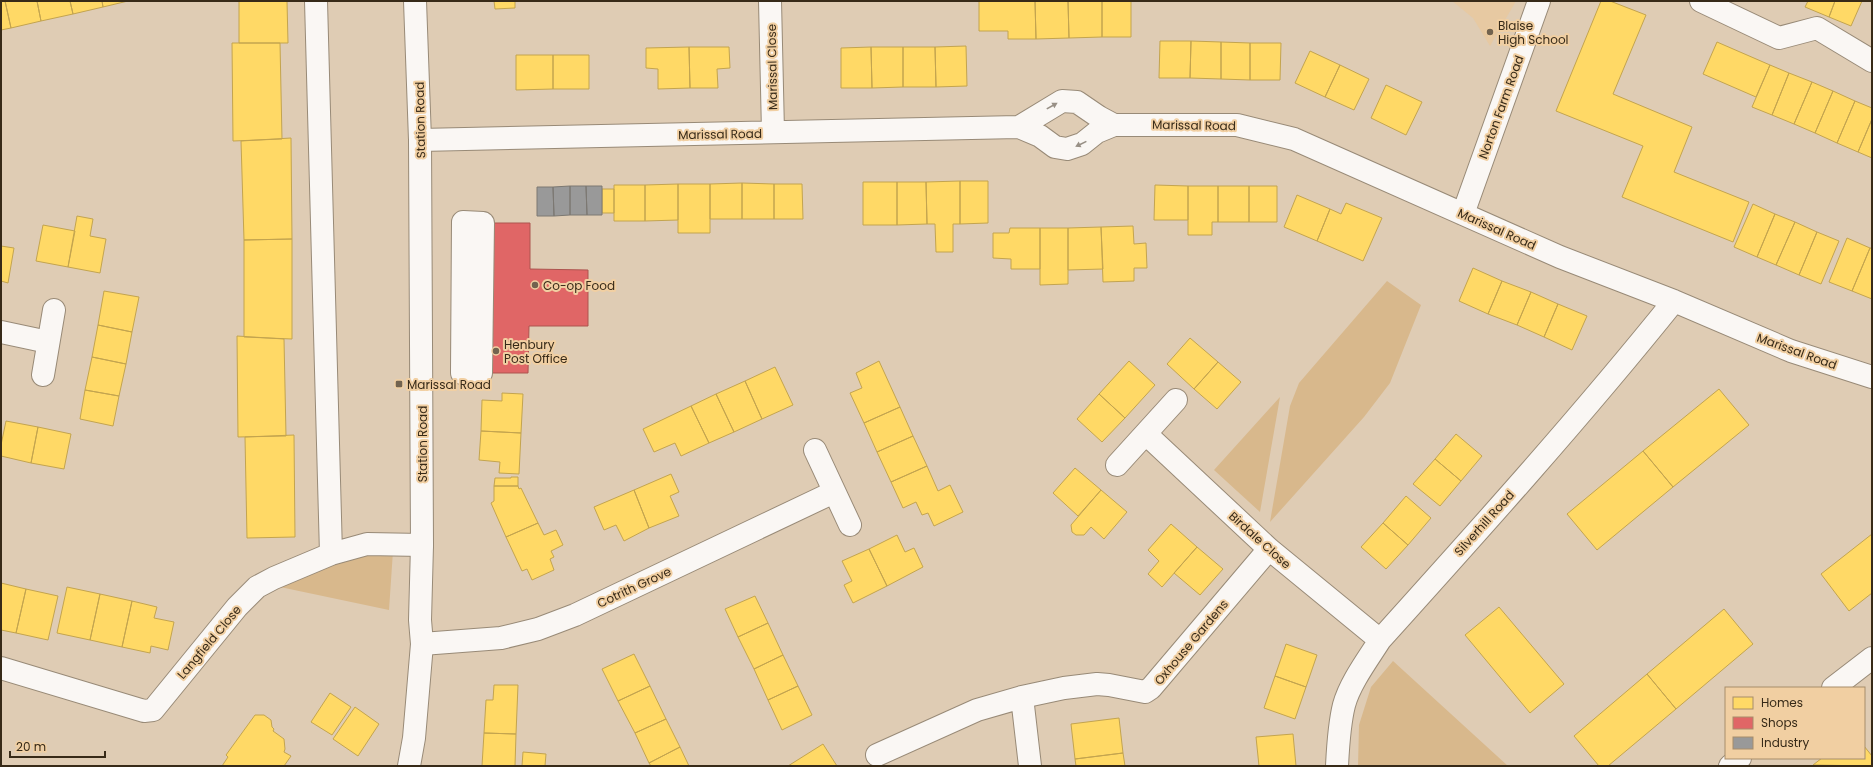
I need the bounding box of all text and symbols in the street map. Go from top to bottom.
place label: Blaise High School [1498,17,1569,48]
street label: Marissal Close [763,24,781,110]
marker: Blaise High School [1485,27,1495,37]
street label: Norton Farm Road [1474,53,1528,161]
street label: Station Road [411,82,429,158]
one-way arrow [1046,103,1058,110]
street label: Marissal Road [1152,116,1236,134]
street label: Marissal Road [678,125,762,143]
one-way arrow [1075,141,1087,147]
street label: Marissal Road [1455,204,1539,254]
place label: Co-op Food [543,277,615,294]
marker: Co-op Food [530,280,540,290]
street label: Marissal Road [1755,329,1839,373]
place label: Henbury Post Office [504,336,567,367]
marker: Henbury Post Office [491,346,501,356]
place label: Marissal Road [407,376,491,393]
marker: Marissal Road [394,379,404,389]
street label: Station Road [414,406,431,482]
street label: Silverhill Road [1450,487,1518,559]
street label: Birdale Close [1225,508,1295,572]
street label: Cotrith Grove [594,562,674,612]
street label: Oxhouse Gardens [1150,596,1232,688]
street label: Langfield Close [173,602,245,682]
legend [1725,687,1865,759]
text: Homes [1761,694,1803,711]
text: Shops [1761,714,1798,731]
scale bar [10,733,105,759]
text: Industry [1761,734,1810,751]
text: 20 m [16,738,46,755]

